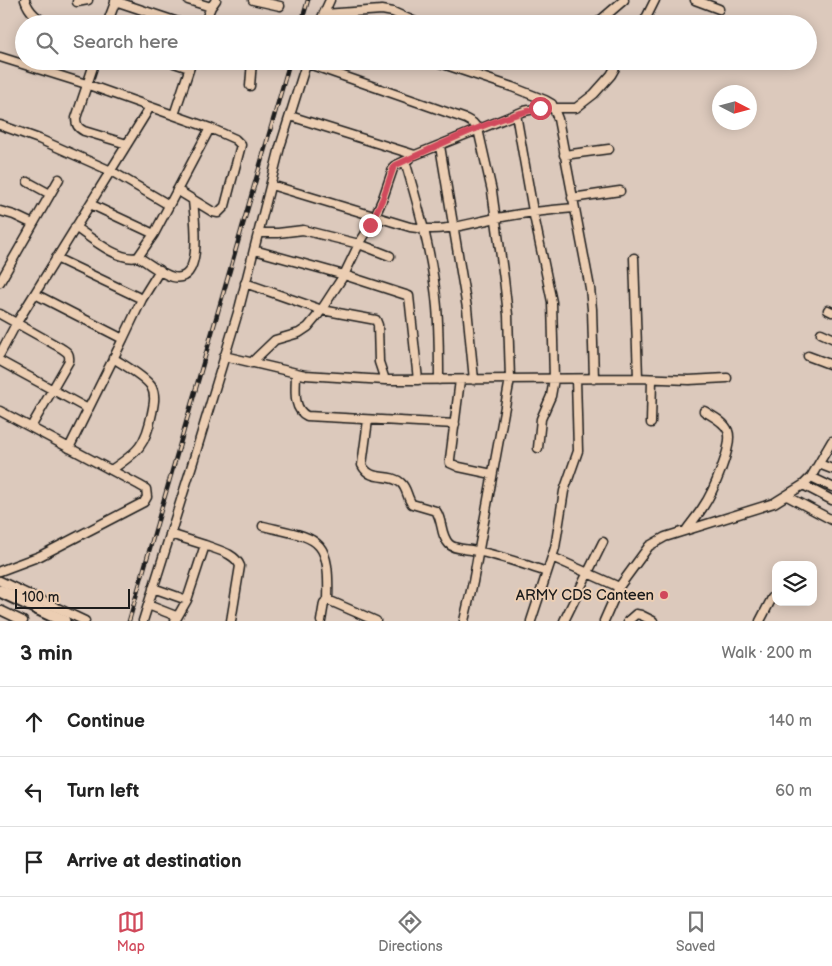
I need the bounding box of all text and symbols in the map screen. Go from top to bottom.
search box [15,15,817,70]
icon: search [33,29,61,57]
text: Search here [73,31,178,54]
north arrow [712,85,757,130]
route start [529,97,552,120]
route end [359,214,382,237]
map controls [772,561,817,606]
button: layers [772,561,817,606]
scale bar [15,586,130,609]
place label: ARMY CDS Canteen [516,586,654,605]
text: 100 m [22,589,59,606]
marker: ARMY CDS Canteen [658,589,670,601]
text: 3 min [20,641,73,666]
text: Walk · 200 m [722,644,812,663]
icon: ahead [20,708,48,736]
text: Continue [67,710,145,733]
text: 140 m [769,712,812,731]
icon: left [20,778,48,806]
text: Turn left [67,780,139,803]
text: 60 m [775,782,812,801]
icon: arrive [20,848,48,876]
text: Arrive at destination [67,850,242,873]
tab: Map [117,908,145,955]
tab: Directions [378,908,443,955]
tab: Saved [676,908,715,955]

